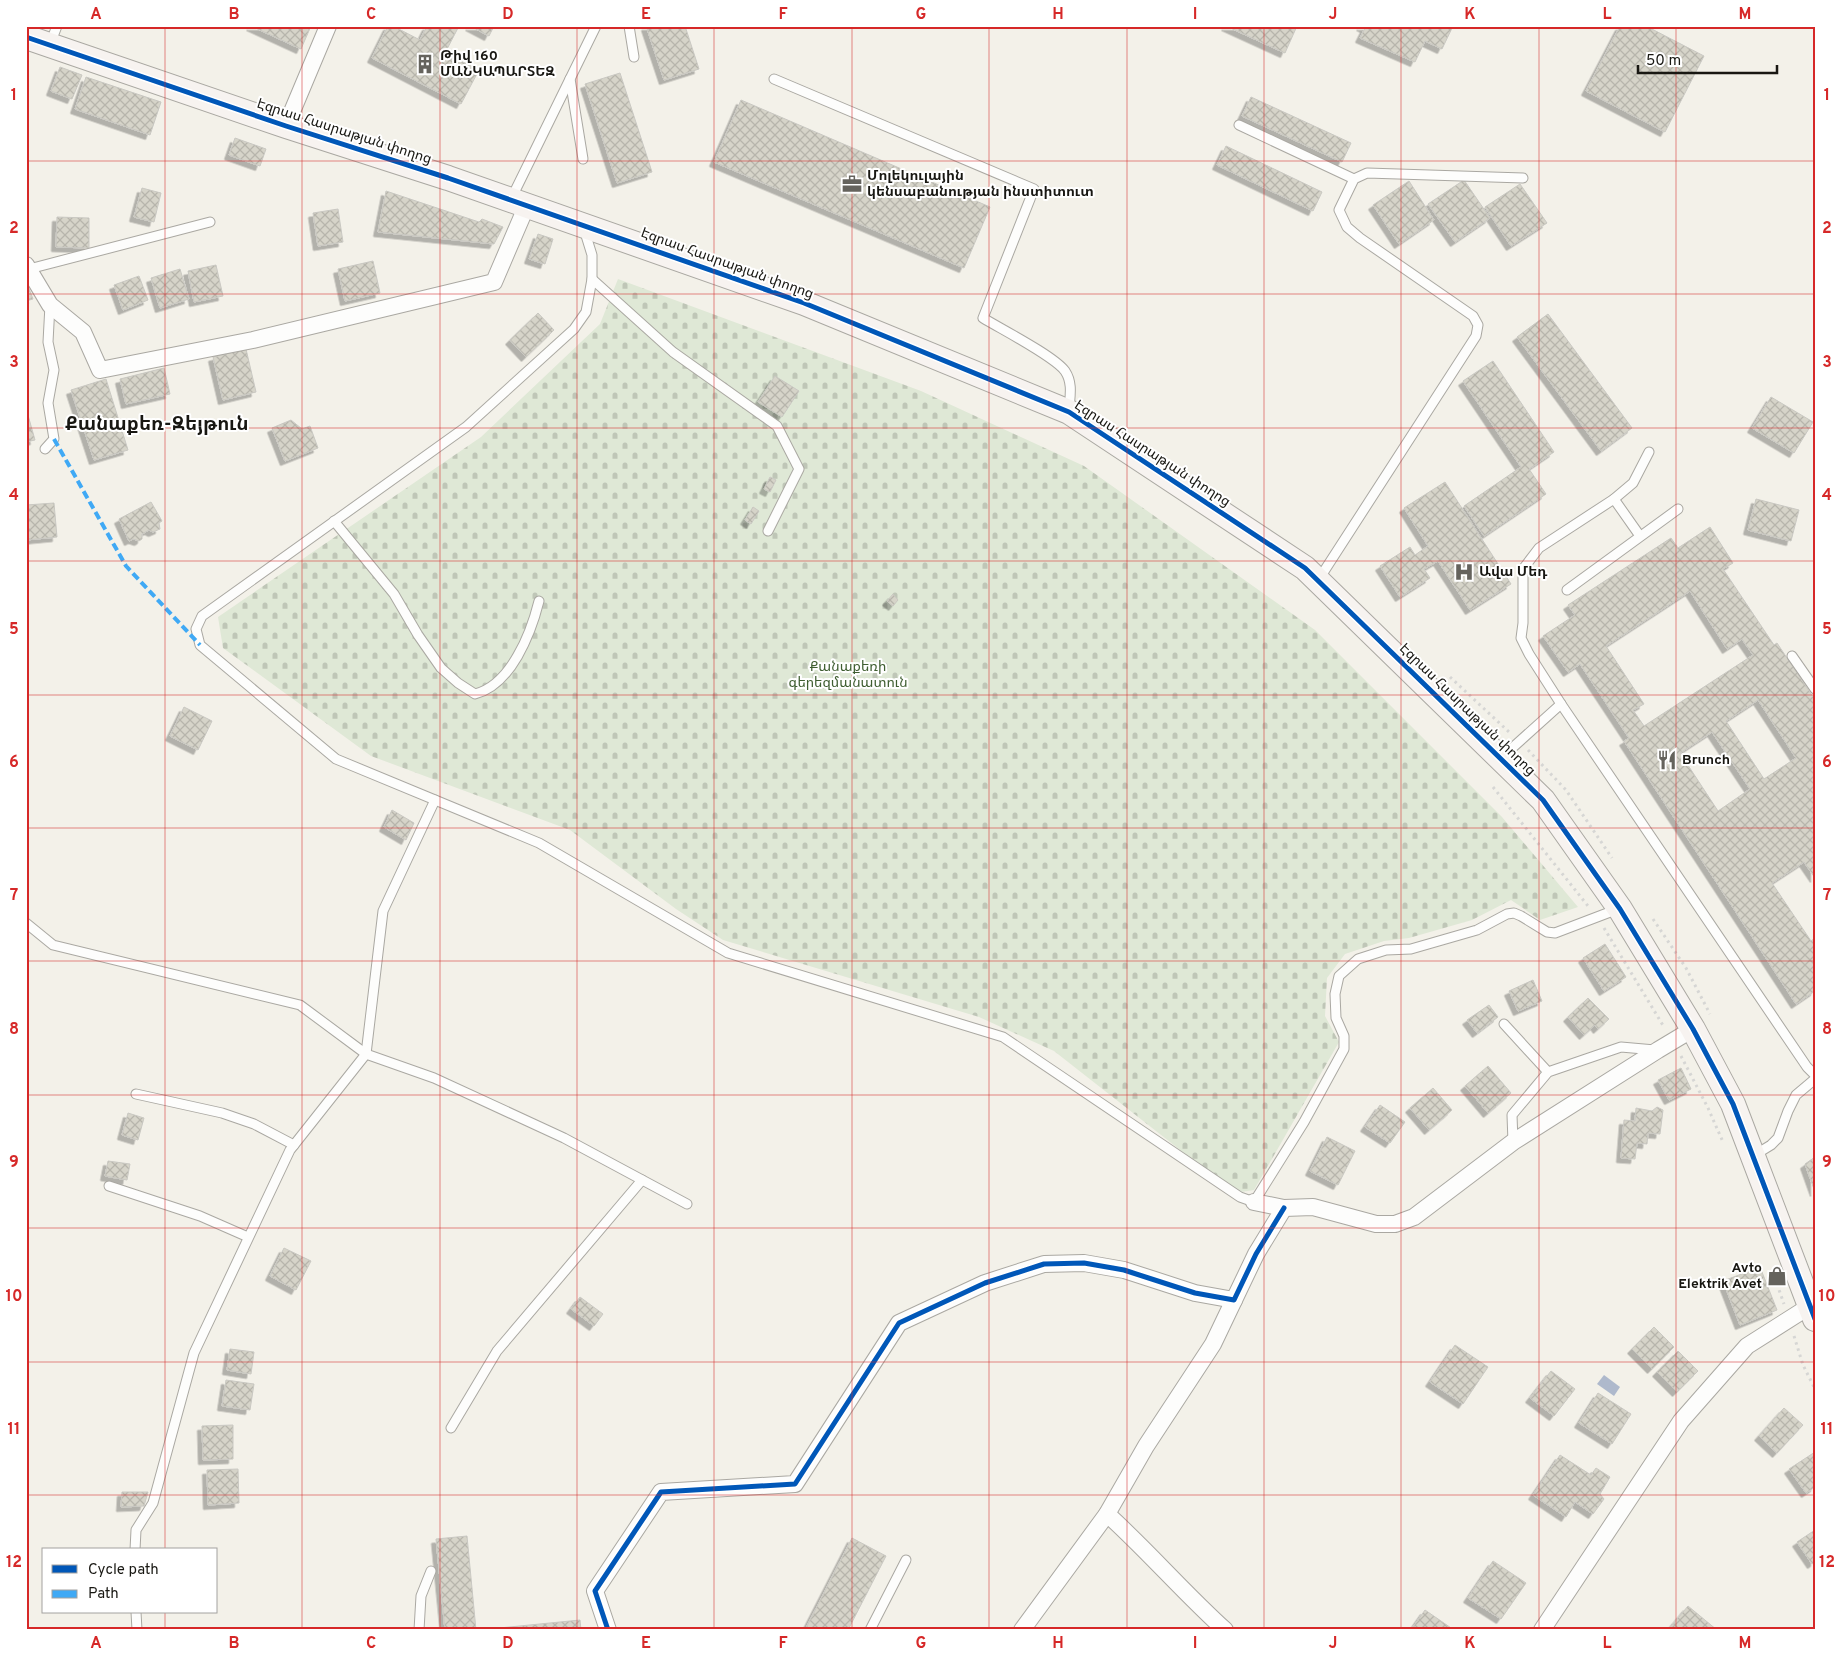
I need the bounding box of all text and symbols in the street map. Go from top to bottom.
text: A [90,5,102,25]
text: B [228,5,240,25]
text: C [366,5,376,25]
text: D [502,5,514,25]
text: E [641,5,651,25]
text: F [778,5,788,25]
text: G [916,5,926,25]
text: H [1052,5,1064,25]
text: I [1193,5,1197,25]
text: J [1329,5,1337,25]
text: K [1464,5,1476,25]
text: L [1602,5,1612,25]
text: M [1739,5,1751,25]
scale bar [1638,42,1777,74]
place label: Թիվ 160 ՄԱՆԿԱՊԱՐՏԵԶ [440,48,555,81]
text: 50 m [1646,52,1681,71]
building icon: Թիվ 160 ՄԱՆԿԱՊԱՐՏԵԶ [414,53,436,75]
text: 1 [11,86,17,106]
text: 1 [1824,86,1830,106]
street label: Էզրաս Հասրաթյան փողոց [254,96,434,168]
place label: Մոլեկուլային կենսաբանության ինստիտուտ [867,168,1094,201]
office icon: Մոլեկուլային կենսաբանության ինստիտուտ [841,173,863,195]
text: 2 [9,219,19,239]
text: 2 [1822,219,1832,239]
street label: Էզրաս Հասրաթյան փողոց [638,225,816,303]
text: 3 [9,353,19,373]
text: 3 [1822,353,1832,373]
street label: Էզրաս Հասրաթյան փողոց [1071,397,1233,511]
district label: Քանաքեռ-Զեյթուն [65,413,249,437]
text: 4 [9,486,19,506]
text: 4 [1822,486,1832,506]
hospital icon: Ավա Մեդ [1453,561,1475,583]
place label: Ավա Մեդ [1479,564,1547,581]
text: 5 [9,620,19,640]
text: 5 [1822,620,1832,640]
street label: Էզրաս Հասրաթյան փողոց [1395,640,1539,780]
park label: Քանաքեռի գերեզմանատուն [788,659,908,692]
restaurant icon: Brunch [1656,749,1678,771]
place label: Brunch [1682,752,1730,769]
text: 6 [9,753,19,773]
text: 6 [1822,753,1832,773]
text: 7 [10,886,18,906]
text: 7 [1823,886,1831,906]
text: 8 [9,1020,19,1040]
text: 8 [1822,1020,1832,1040]
text: 9 [9,1153,19,1173]
text: 9 [1822,1153,1832,1173]
place label: Avto Elektrik Avet [1678,1260,1762,1293]
shop icon: Avto Elektrik Avet [1766,1265,1788,1287]
text: 10 [6,1287,22,1307]
text: 10 [1819,1287,1835,1307]
text: 11 [8,1420,20,1440]
text: 11 [1821,1420,1833,1440]
legend [42,1548,218,1614]
text: 12 [6,1553,22,1573]
text: 12 [1819,1553,1835,1573]
text: Cycle path [88,1561,159,1580]
text: Path [88,1585,119,1604]
text: A [90,1634,102,1654]
text: B [228,1634,240,1654]
text: C [366,1634,376,1654]
text: D [502,1634,514,1654]
text: E [641,1634,651,1654]
text: F [778,1634,788,1654]
text: G [916,1634,926,1654]
text: H [1052,1634,1064,1654]
text: I [1193,1634,1197,1654]
text: J [1329,1634,1337,1654]
text: K [1464,1634,1476,1654]
text: L [1602,1634,1612,1654]
text: M [1739,1634,1751,1654]

